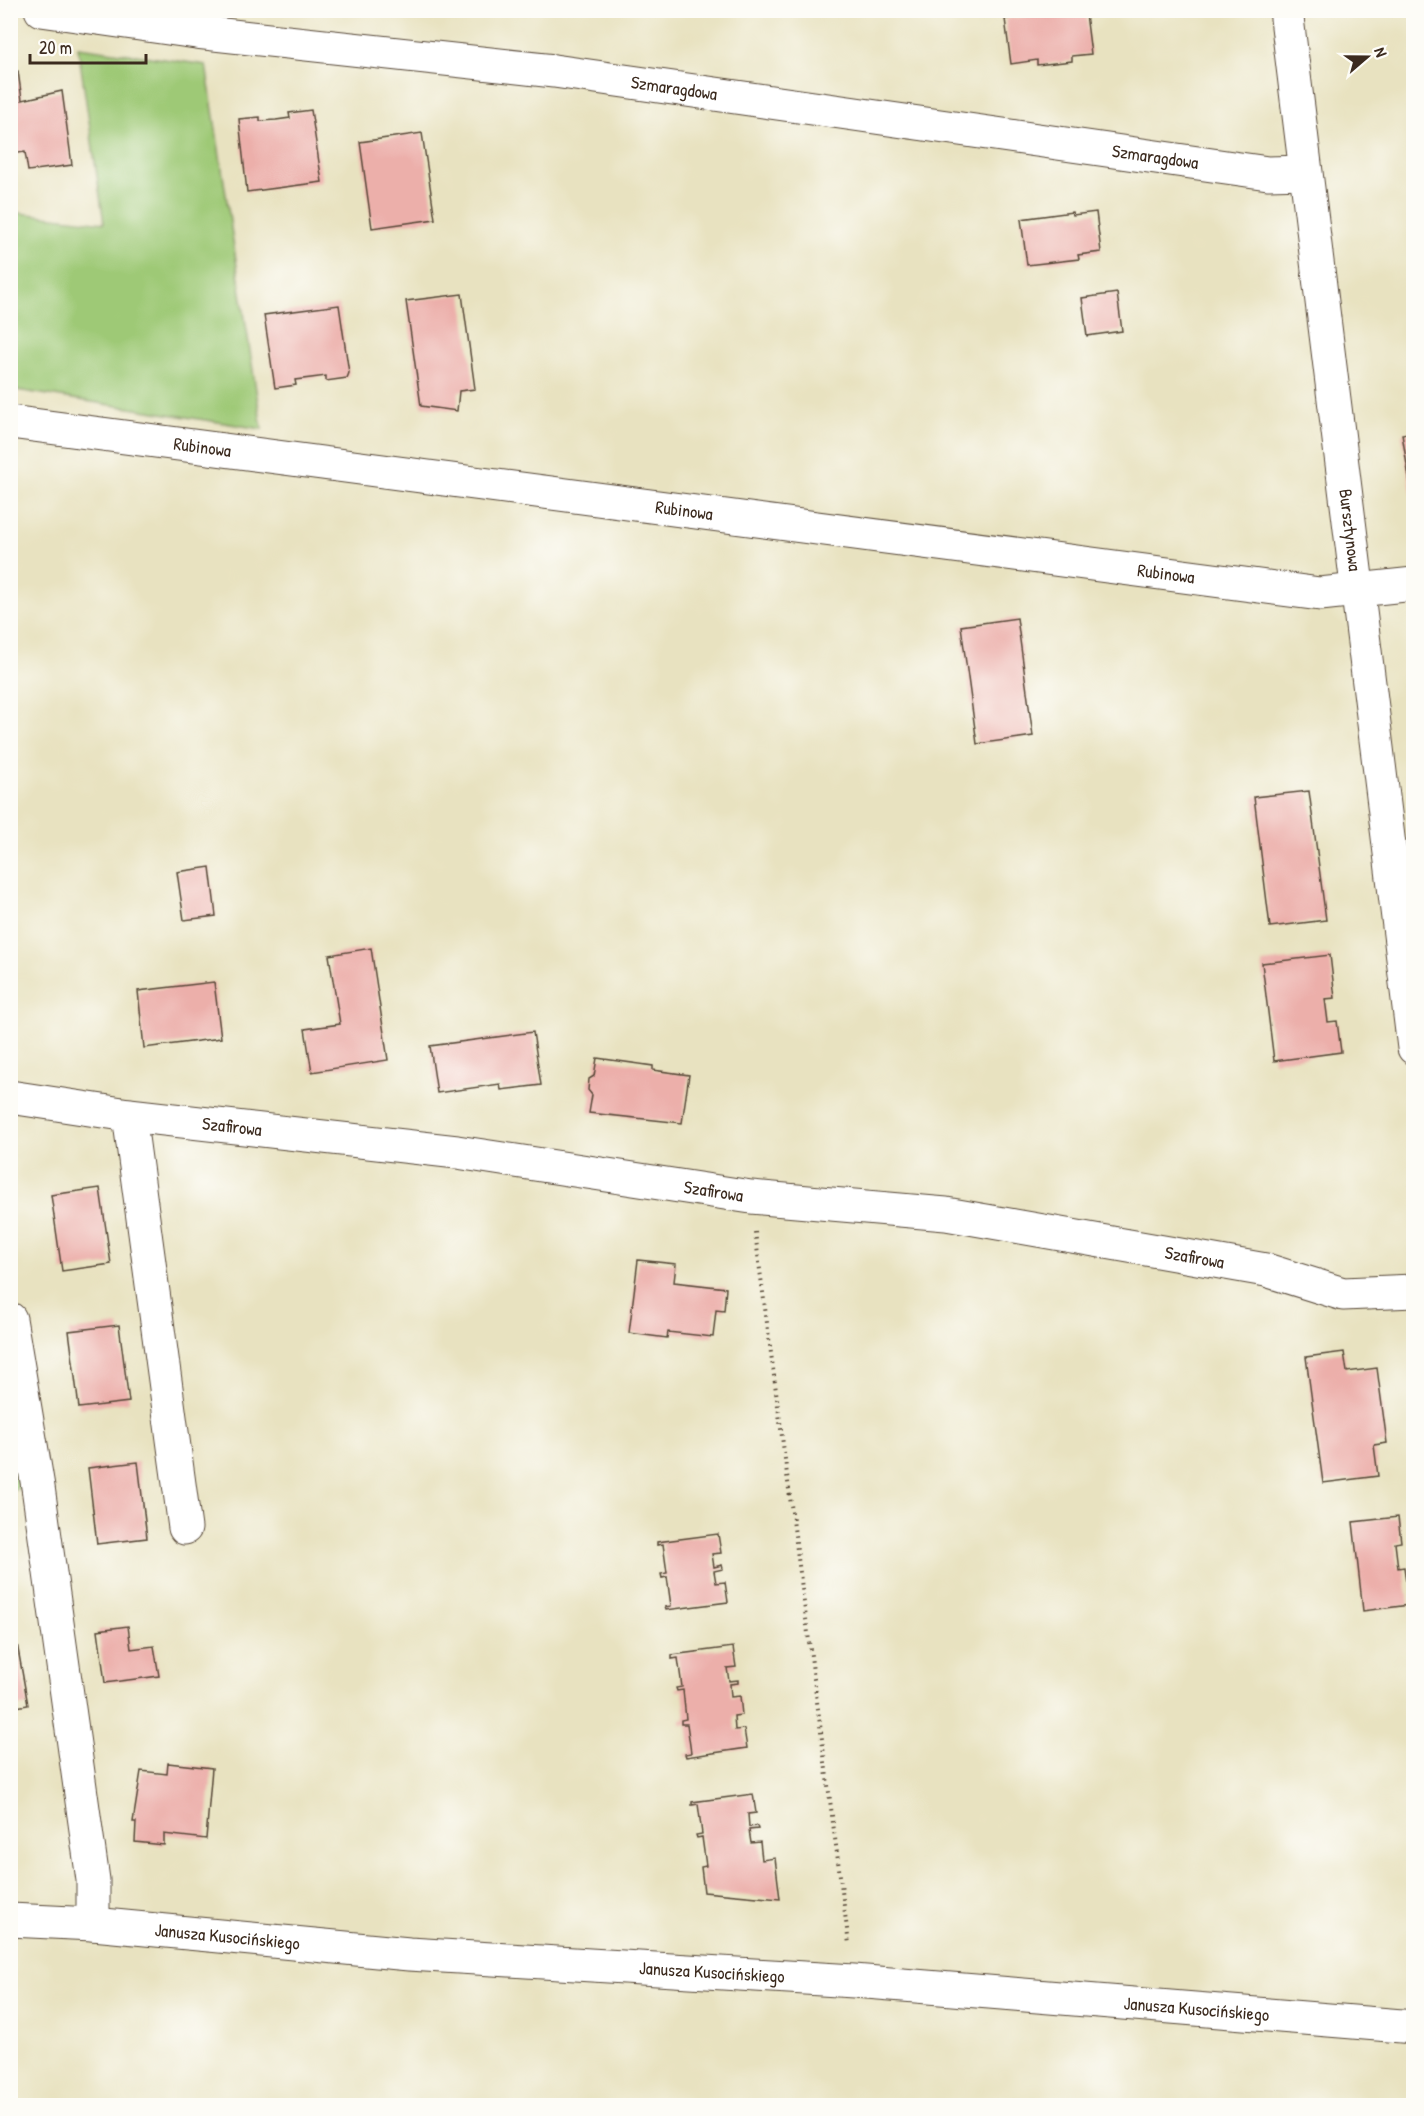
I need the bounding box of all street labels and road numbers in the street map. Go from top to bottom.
street label: Szmaragdowa [629,69,719,106]
street label: Szmaragdowa [1110,138,1200,175]
street label: Rubinowa [172,431,233,463]
street label: Bursztynowa [1333,487,1368,573]
street label: Rubinowa [654,494,714,526]
street label: Rubinowa [1136,557,1196,589]
street label: Szafirowa [201,1110,263,1142]
street label: Szafirowa [682,1174,745,1208]
street label: Szafirowa [1163,1240,1226,1274]
street label: Janusza Kusocińskiego [154,1917,301,1956]
street label: Janusza Kusocińskiego [638,1955,786,1989]
street label: Janusza Kusocińskiego [1123,1990,1270,2027]

